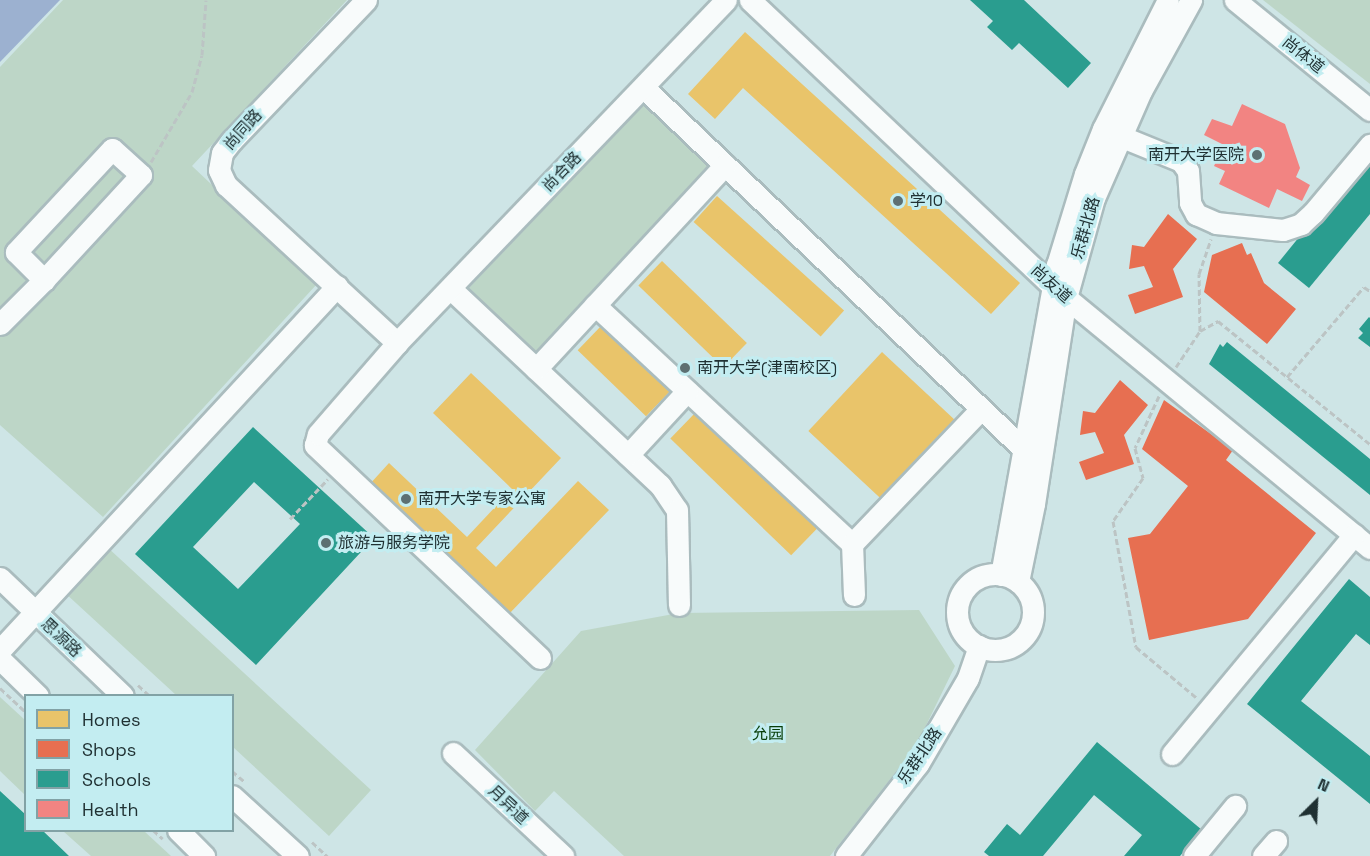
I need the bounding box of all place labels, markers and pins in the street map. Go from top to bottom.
place label: 南开大学医院 [1148,145,1244,165]
marker: 南开大学医院 [1248,146,1266,164]
place label: 学10 [910,191,943,211]
marker: 学10 [891,194,905,208]
place label: 南开大学(津南校区) [697,358,837,378]
marker: 南开大学(津南校区) [678,361,692,375]
place label: 南开大学专家公寓 [418,489,546,509]
marker: 南开大学专家公寓 [399,492,413,506]
place label: 旅游与服务学院 [338,533,450,553]
marker: 旅游与服务学院 [319,536,333,550]

